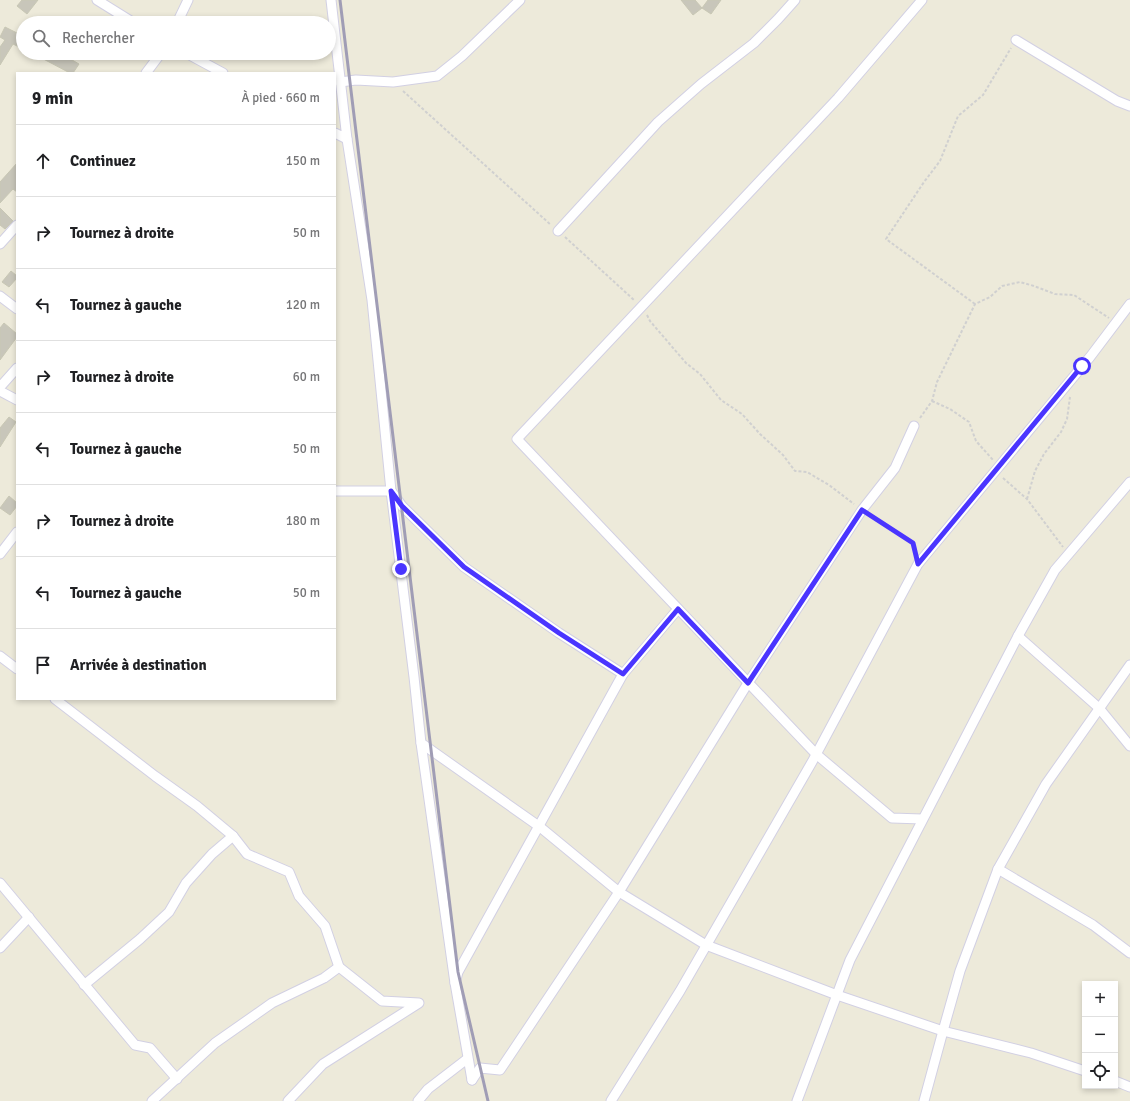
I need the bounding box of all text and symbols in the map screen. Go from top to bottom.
search box [16,16,336,60]
icon: search [30,27,52,49]
text: Rechercher [62,29,135,47]
text: 9 min [32,88,73,109]
text: À pied · 660 m [241,90,320,106]
icon: ahead [32,150,54,172]
text: Continuez [70,152,136,170]
text: 150 m [286,153,320,169]
icon: right [32,222,54,244]
text: Tournez à droite [70,224,174,242]
text: 50 m [293,225,320,241]
icon: left [32,294,54,316]
text: Tournez à gauche [70,296,182,314]
text: 120 m [286,297,320,313]
route start [1073,357,1091,375]
icon: right [32,366,54,388]
text: Tournez à droite [70,368,174,386]
text: 60 m [293,369,320,385]
icon: left [32,438,54,460]
text: Tournez à gauche [70,440,182,458]
text: 50 m [293,441,320,457]
icon: right [32,510,54,532]
text: Tournez à droite [70,512,174,530]
text: 180 m [286,513,320,529]
route end [392,560,410,578]
icon: left [32,582,54,604]
text: Tournez à gauche [70,584,182,602]
text: 50 m [293,585,320,601]
icon: arrive [32,654,54,676]
text: Arrivée à destination [70,656,207,674]
map controls [1082,981,1118,1089]
button: + [1082,981,1118,1017]
button: − [1082,1017,1118,1053]
button: locate [1082,1053,1118,1089]

